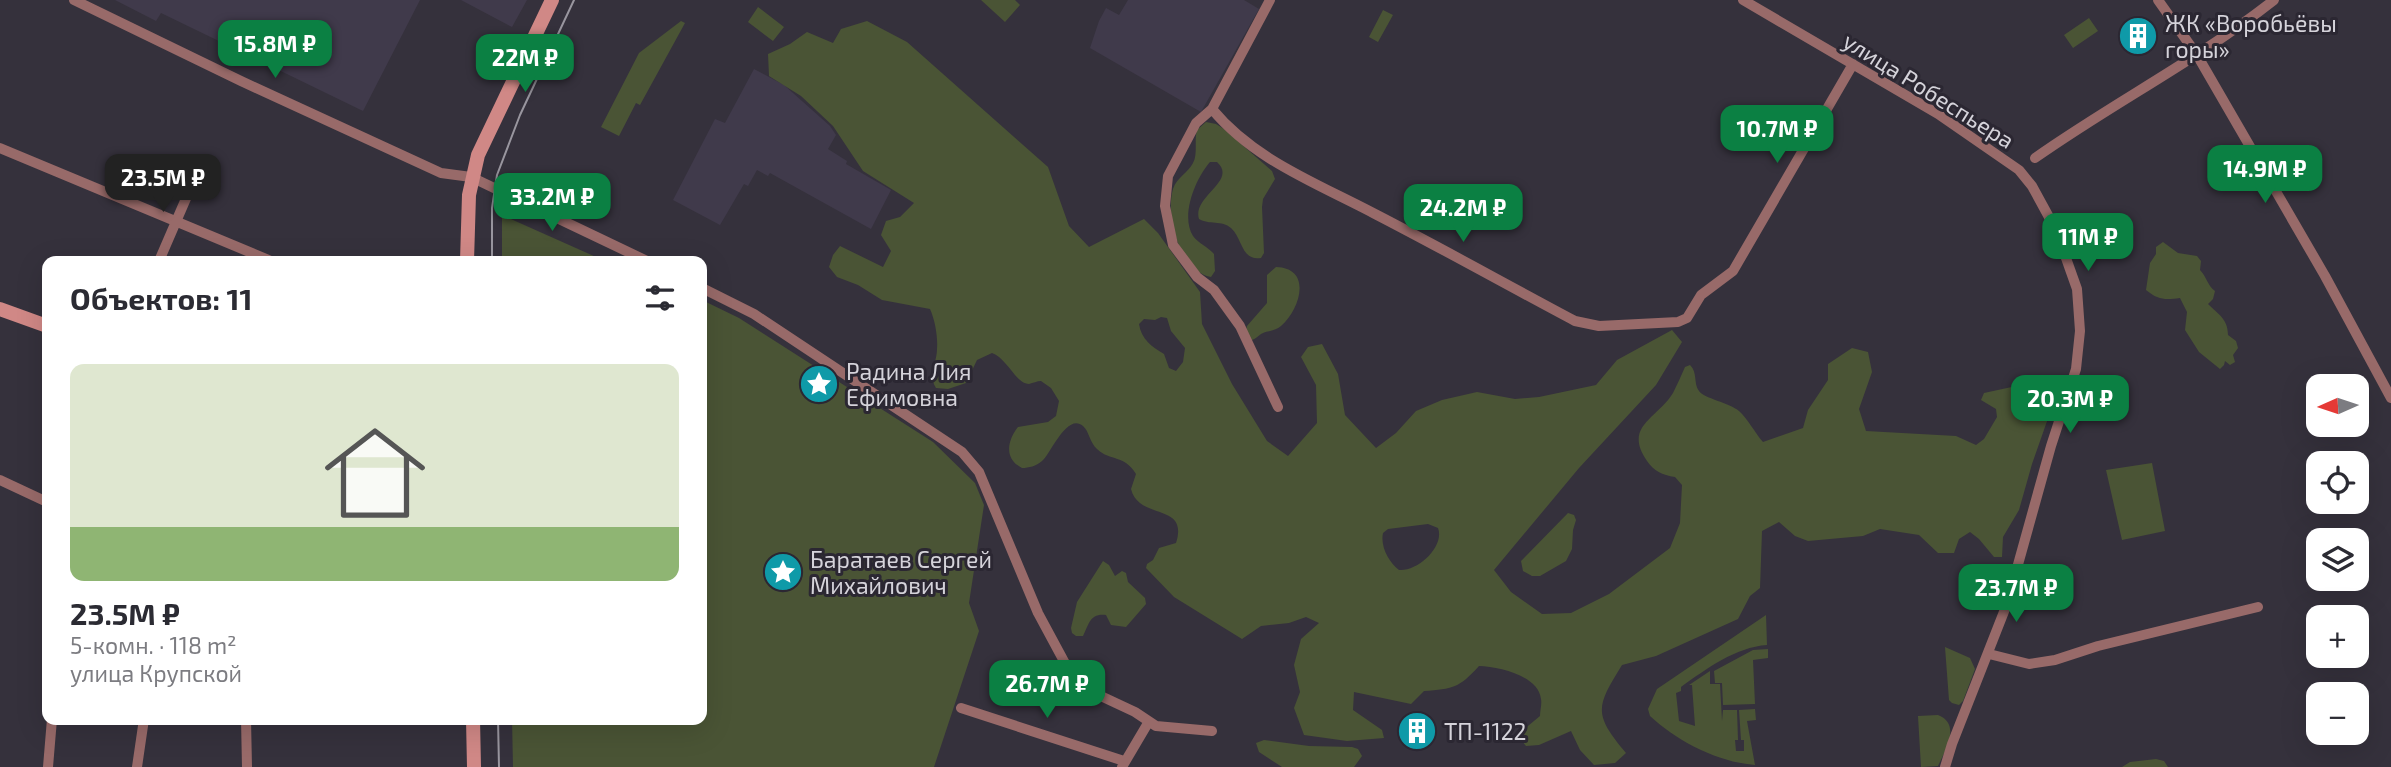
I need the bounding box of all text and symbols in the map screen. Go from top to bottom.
place label: ЖК «Воробьёвы горы» [2165,9,2337,63]
building icon: ЖК «Воробьёвы горы» [2117,15,2159,57]
pin: 15.8M ₽ [210,20,340,80]
street label: улица Робеспьера [1838,26,2020,155]
text: 15.8M ₽ [234,29,316,57]
pin: 22M ₽ [476,34,574,94]
text: 22M ₽ [492,43,558,71]
pin: 10.7M ₽ [1712,106,1842,165]
text: 10.7M ₽ [1736,114,1818,142]
pin: 14.9M ₽ [2200,146,2330,205]
pin: 23.5M ₽ [98,154,228,214]
text: 14.9M ₽ [2223,154,2307,182]
text: 23.5M ₽ [121,163,205,191]
pin: 33.2M ₽ [487,174,617,233]
text: 33.2M ₽ [510,182,594,210]
pin: 24.2M ₽ [1398,184,1528,244]
text: 24.2M ₽ [1420,193,1506,221]
pin: 11M ₽ [2039,214,2137,273]
text: 11M ₽ [2058,222,2118,250]
icon: filters [641,279,679,317]
text: Объектов: 11 [70,280,253,316]
place label: Радина Лия Ефимовна [846,357,971,411]
place icon: Радина Лия Ефимовна [798,363,840,405]
north arrow [2306,374,2370,438]
map controls [2306,374,2369,745]
pin: 20.3M ₽ [2005,376,2135,435]
text: 20.3M ₽ [2027,384,2113,412]
icon: home [312,410,438,536]
button: locate [2306,451,2369,514]
button: layers [2306,528,2369,591]
place label: Баратаев Сергей Михайлович [810,545,992,599]
place icon: Баратаев Сергей Михайлович [762,551,804,593]
pin: 23.7M ₽ [1951,564,2081,624]
text: 23.7M ₽ [1974,573,2058,601]
text: 23.5M ₽ [70,595,180,631]
button: + [2306,605,2369,668]
text: 5-комн. · 118 m² [70,631,237,659]
text: улица Крупской [70,659,242,687]
pin: 26.7M ₽ [982,660,1112,720]
text: 26.7M ₽ [1005,669,1089,697]
button: − [2306,682,2369,745]
building icon: ТП-1122 [1396,710,1438,752]
place label: ТП-1122 [1444,717,1527,745]

